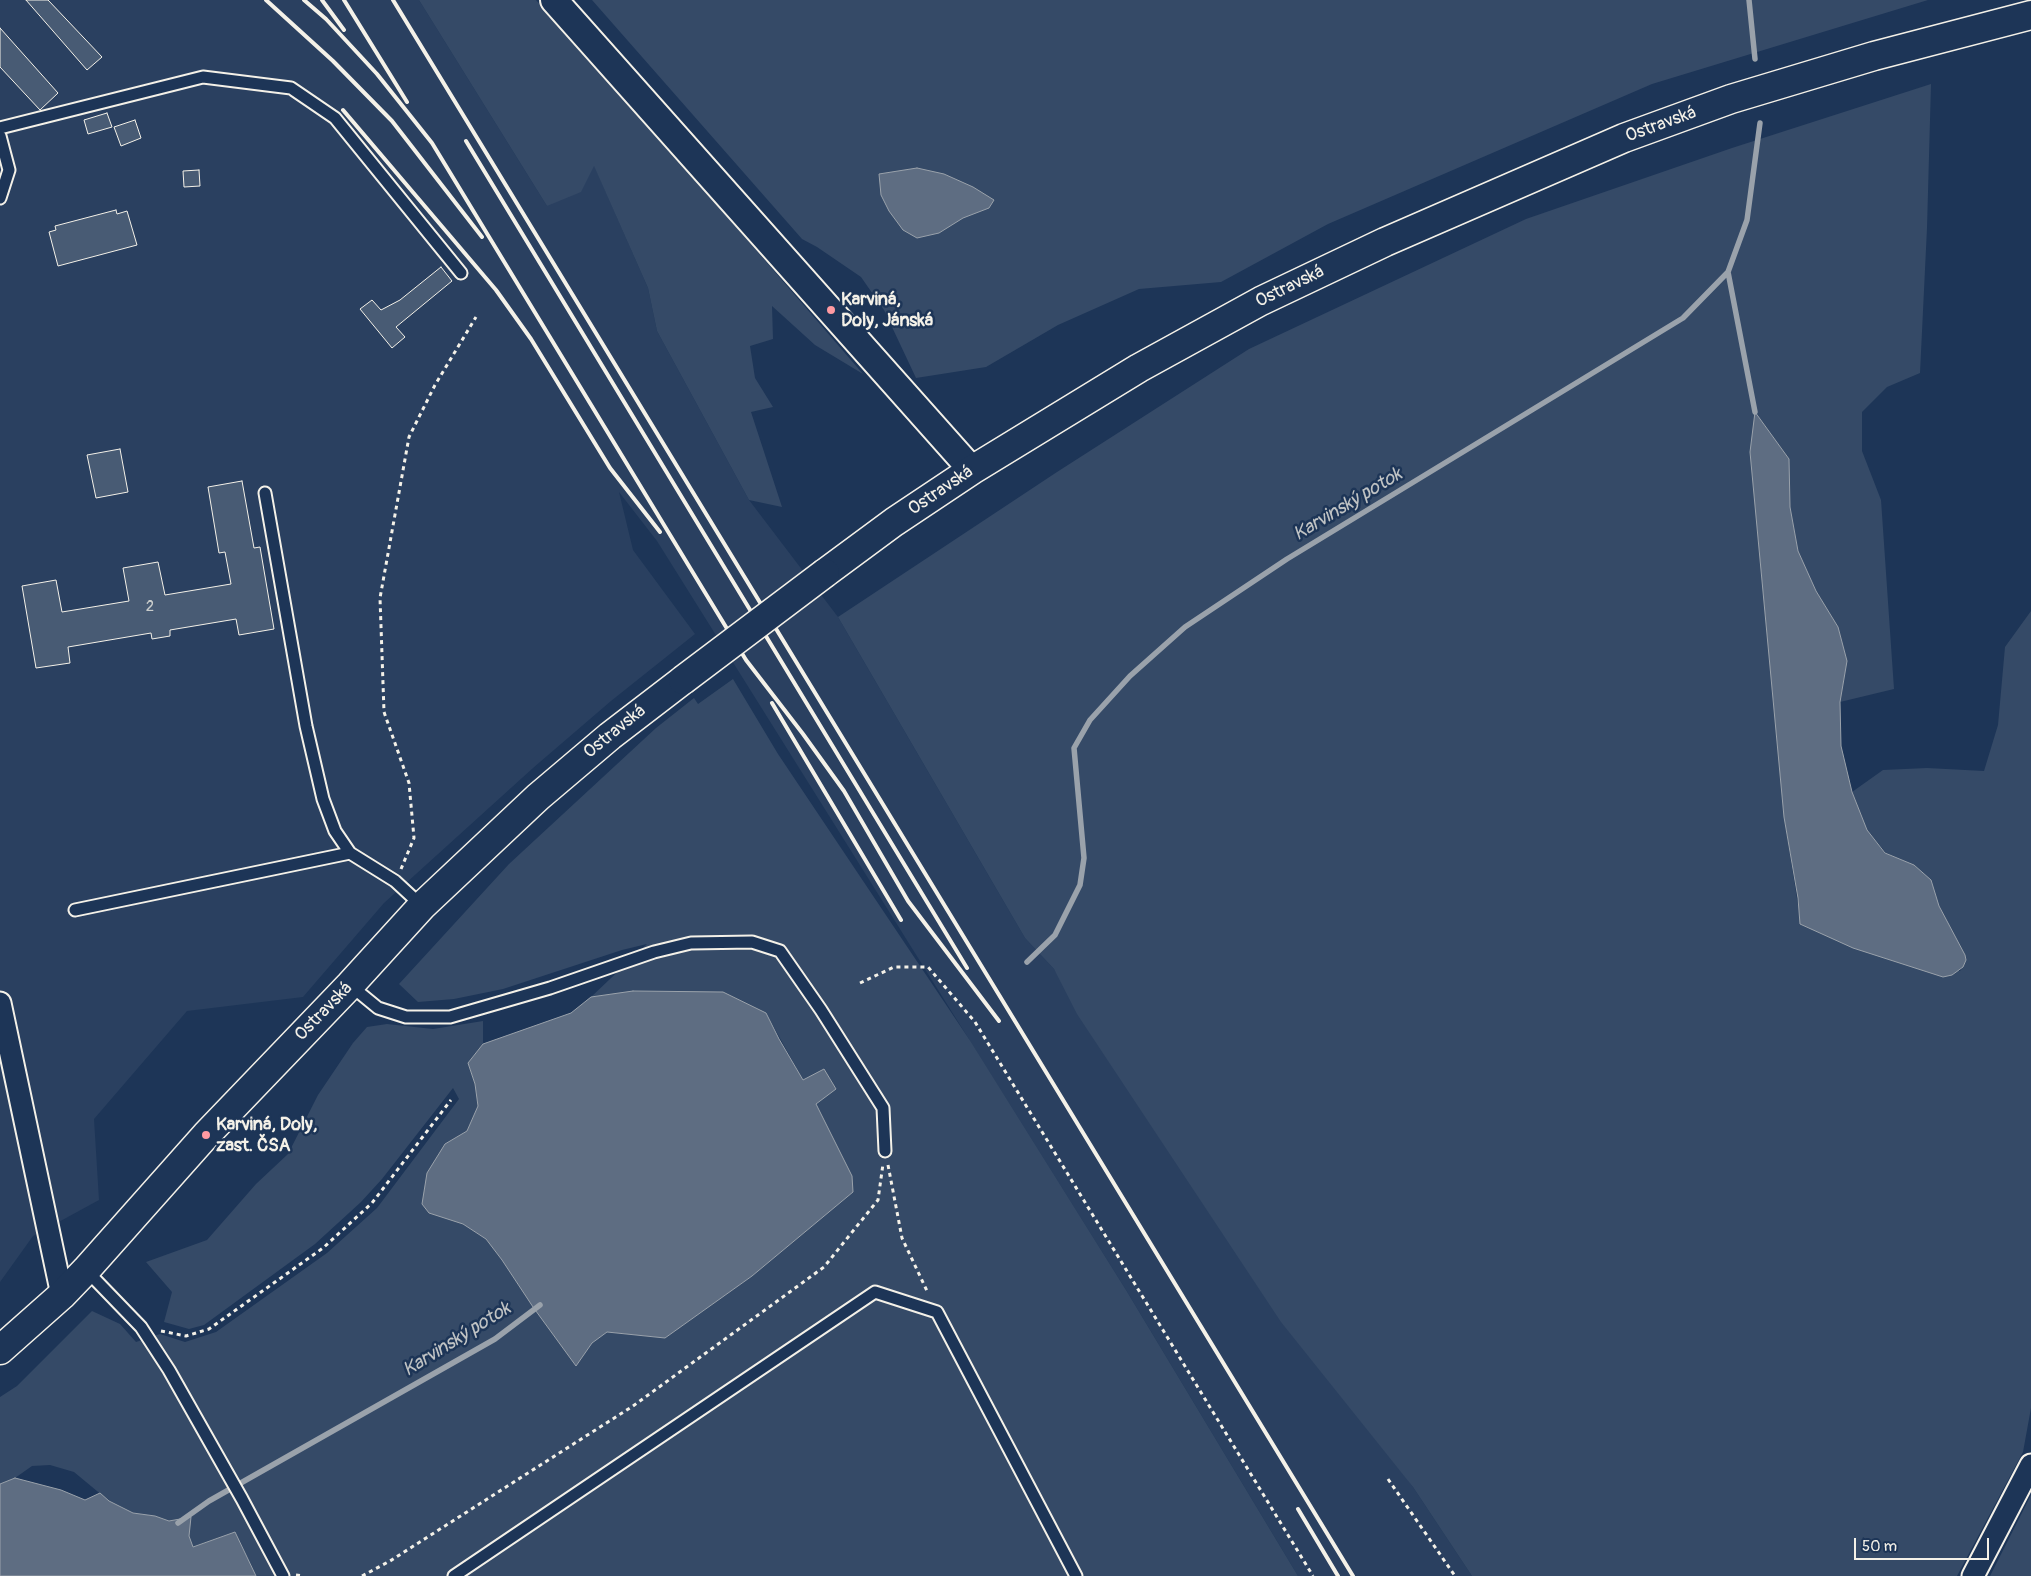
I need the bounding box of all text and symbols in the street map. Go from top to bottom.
street label: Ostravská [1623,102,1699,148]
street label: Ostravská [1252,261,1328,313]
place label: Karviná, Doly, Jánská [841,289,933,332]
marker: Karviná, Doly, Jánská [825,304,837,316]
street label: Ostravská [904,461,978,521]
water label: Karvinský potok [1289,464,1407,546]
house number: 2 [146,598,154,616]
street label: Ostravská [580,700,650,764]
street label: Ostravská [291,978,357,1046]
place label: Karviná, Doly, zast. ČSA [216,1114,317,1156]
marker: Karviná, Doly, zast. ČSA [200,1129,212,1141]
water label: Karvinský potok [399,1298,515,1382]
scale bar [1856,1528,1991,1560]
text: 50 m [1862,1537,1897,1556]

